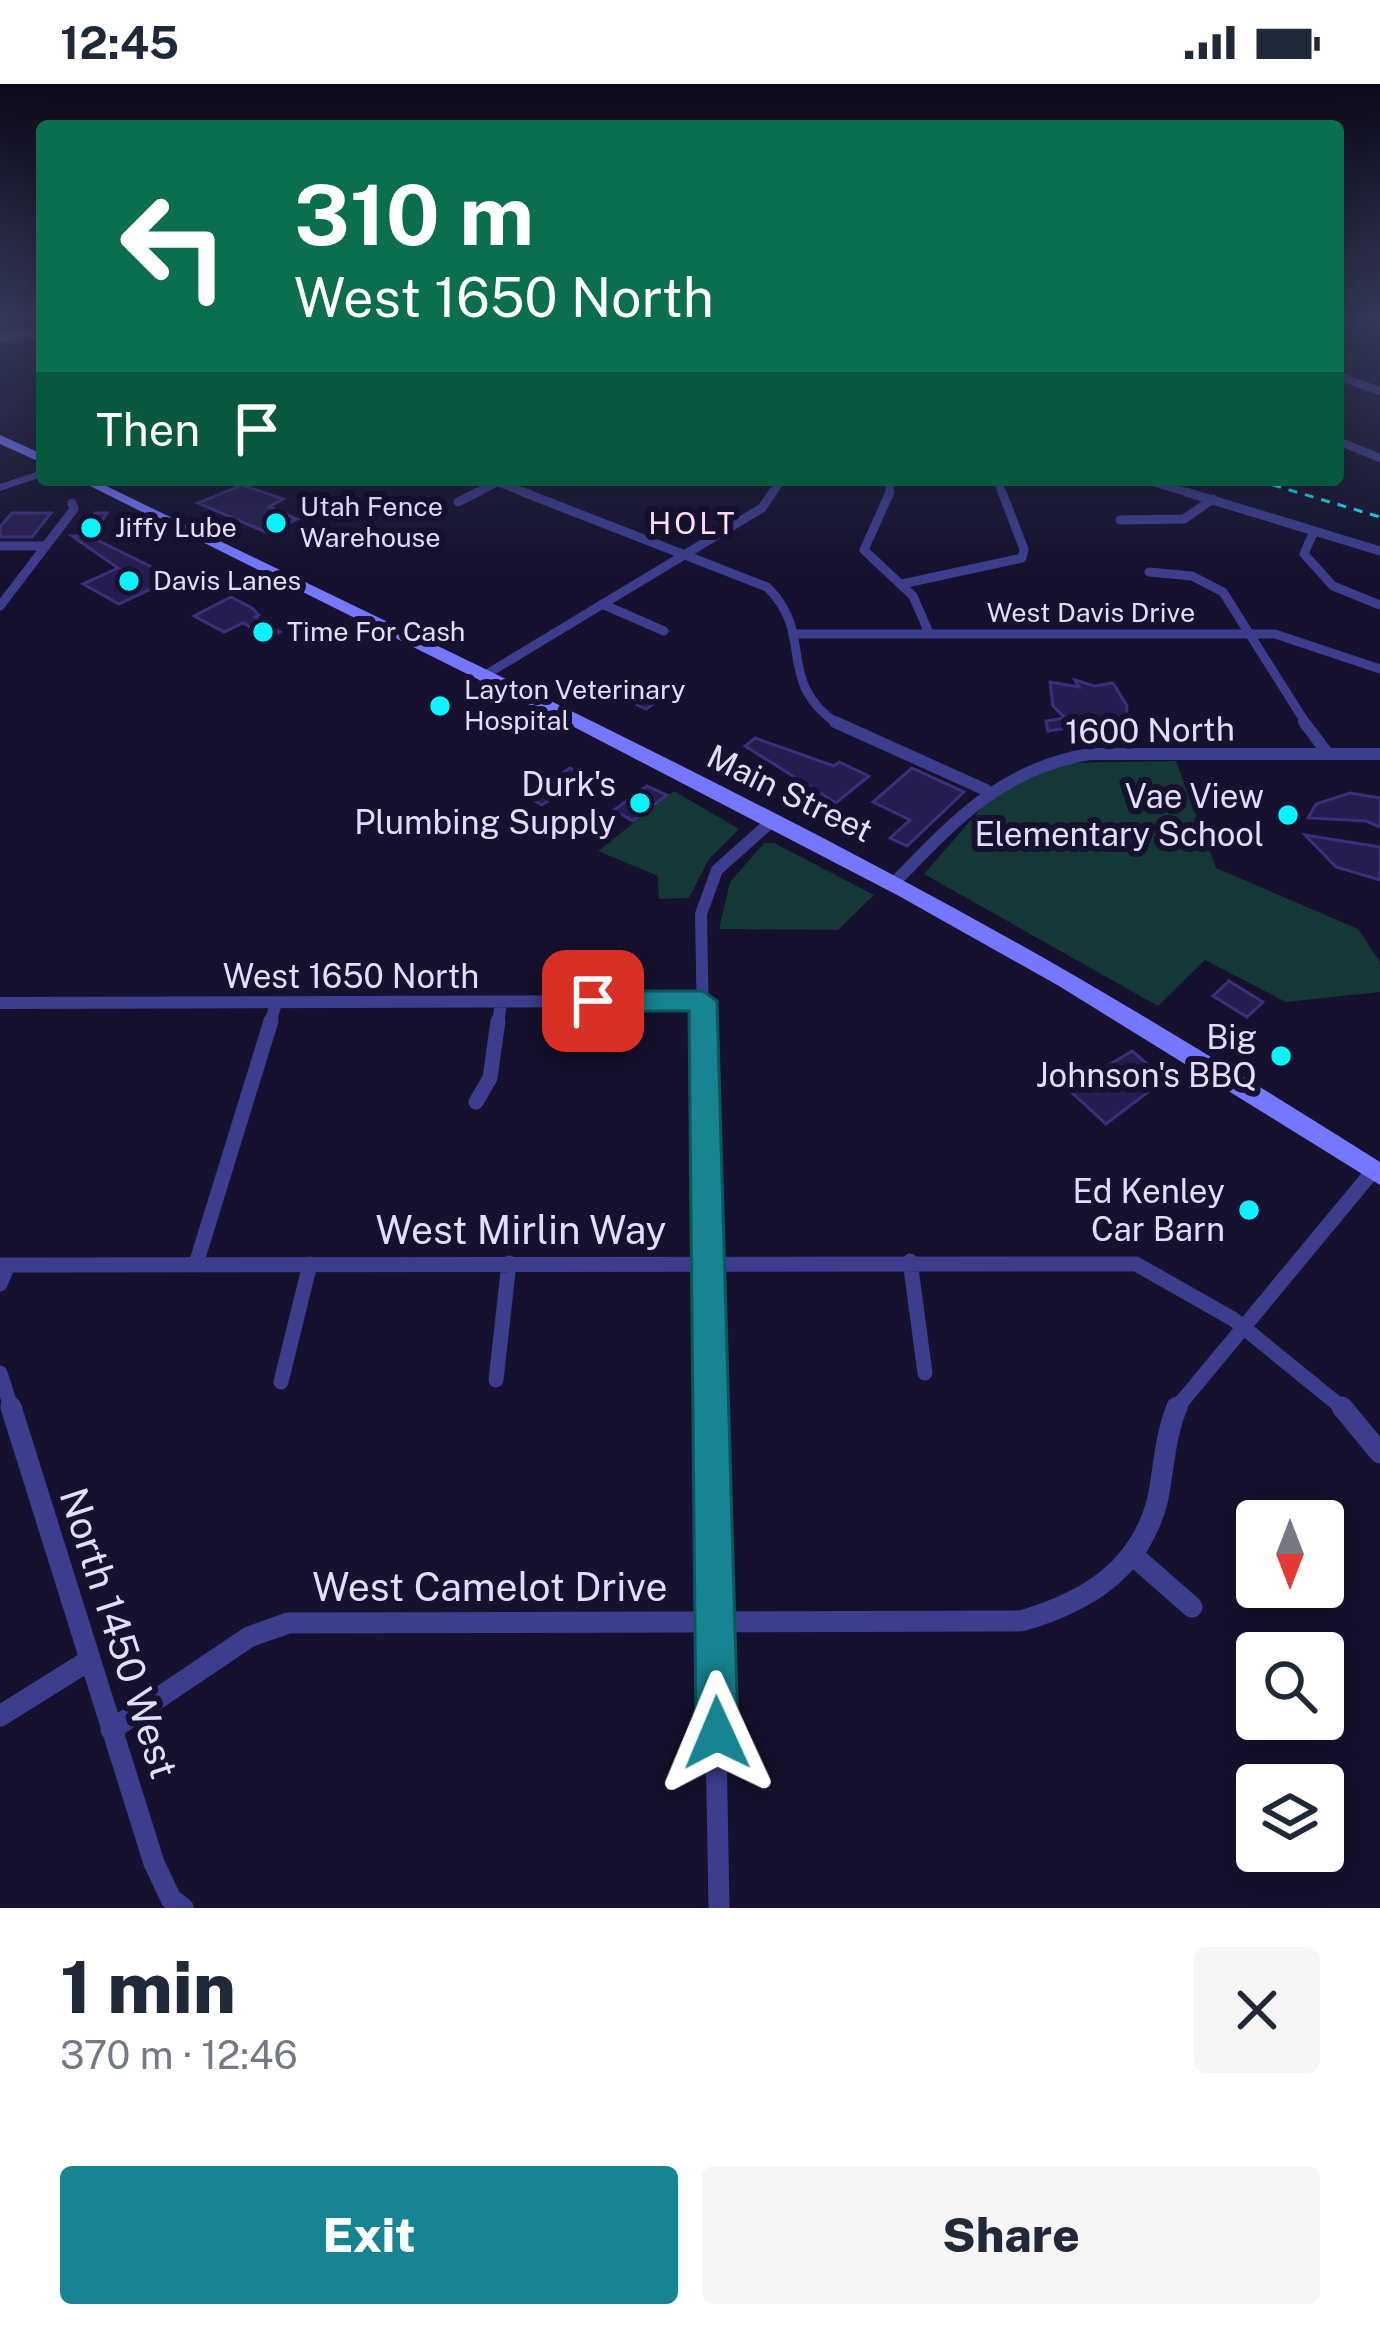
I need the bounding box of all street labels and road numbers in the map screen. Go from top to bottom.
street label: West Davis Drive [987,596,1195,628]
street label: 1600 North [1065,710,1235,750]
street label: Main Street [701,737,879,849]
street label: West 1650 North [223,957,479,995]
street label: West Mirlin Way [376,1207,666,1253]
street label: North 1450 West [50,1482,188,1784]
street label: West Camelot Drive [312,1564,668,1610]

